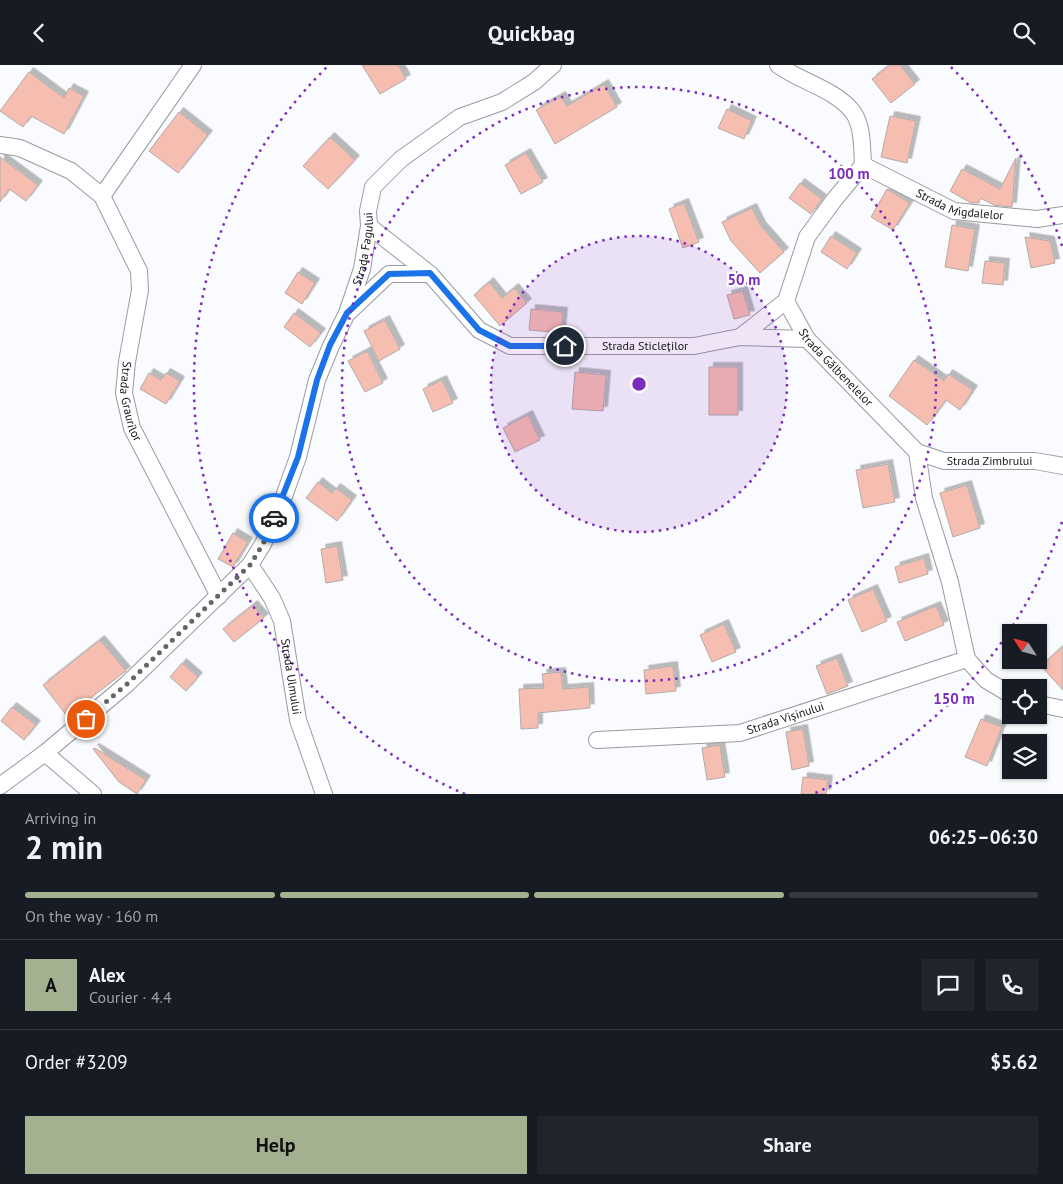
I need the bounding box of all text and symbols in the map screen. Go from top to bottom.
icon: back [25,19,53,47]
text: Quickbag [488,19,575,47]
icon: search [1010,19,1038,47]
text: 100 m [828,164,870,183]
street label: Strada Migdalelor [914,185,1004,223]
street label: Strada Fagului [349,212,376,287]
text: 50 m [728,270,760,289]
pin [544,325,586,367]
street label: Strada Gălbenelelor [796,326,876,409]
icon: home [551,332,579,360]
street label: Strada Sticleților [602,338,688,353]
street label: Strada Graurilor [117,361,145,443]
centre of rings [630,375,648,393]
street label: Strada Zimbrului [947,453,1032,468]
courier [249,493,299,543]
icon: car [260,504,288,532]
north arrow [1002,624,1048,669]
map controls [1002,624,1047,779]
street label: Strada Ulmului [278,637,305,716]
button: locate [1002,679,1047,724]
text: 150 m [933,689,975,708]
pin [65,698,107,740]
street label: Strada Vișinului [745,698,826,737]
icon: bag [72,705,100,733]
button: layers [1002,734,1047,779]
text: Arriving in [25,808,96,828]
text: 06:25–06:30 [929,825,1038,849]
text: 2 min [25,826,103,868]
text: On the way · 160 m [25,906,158,926]
button: chat [922,959,974,1011]
button: phone [986,959,1038,1011]
text: Alex [89,963,125,987]
text: A [45,973,57,997]
text: Courier · 4.4 [89,987,172,1007]
text: Order #3209 [25,1050,128,1074]
text: $5.62 [990,1050,1038,1074]
button: Help [25,1116,527,1174]
button: Share [537,1116,1038,1174]

